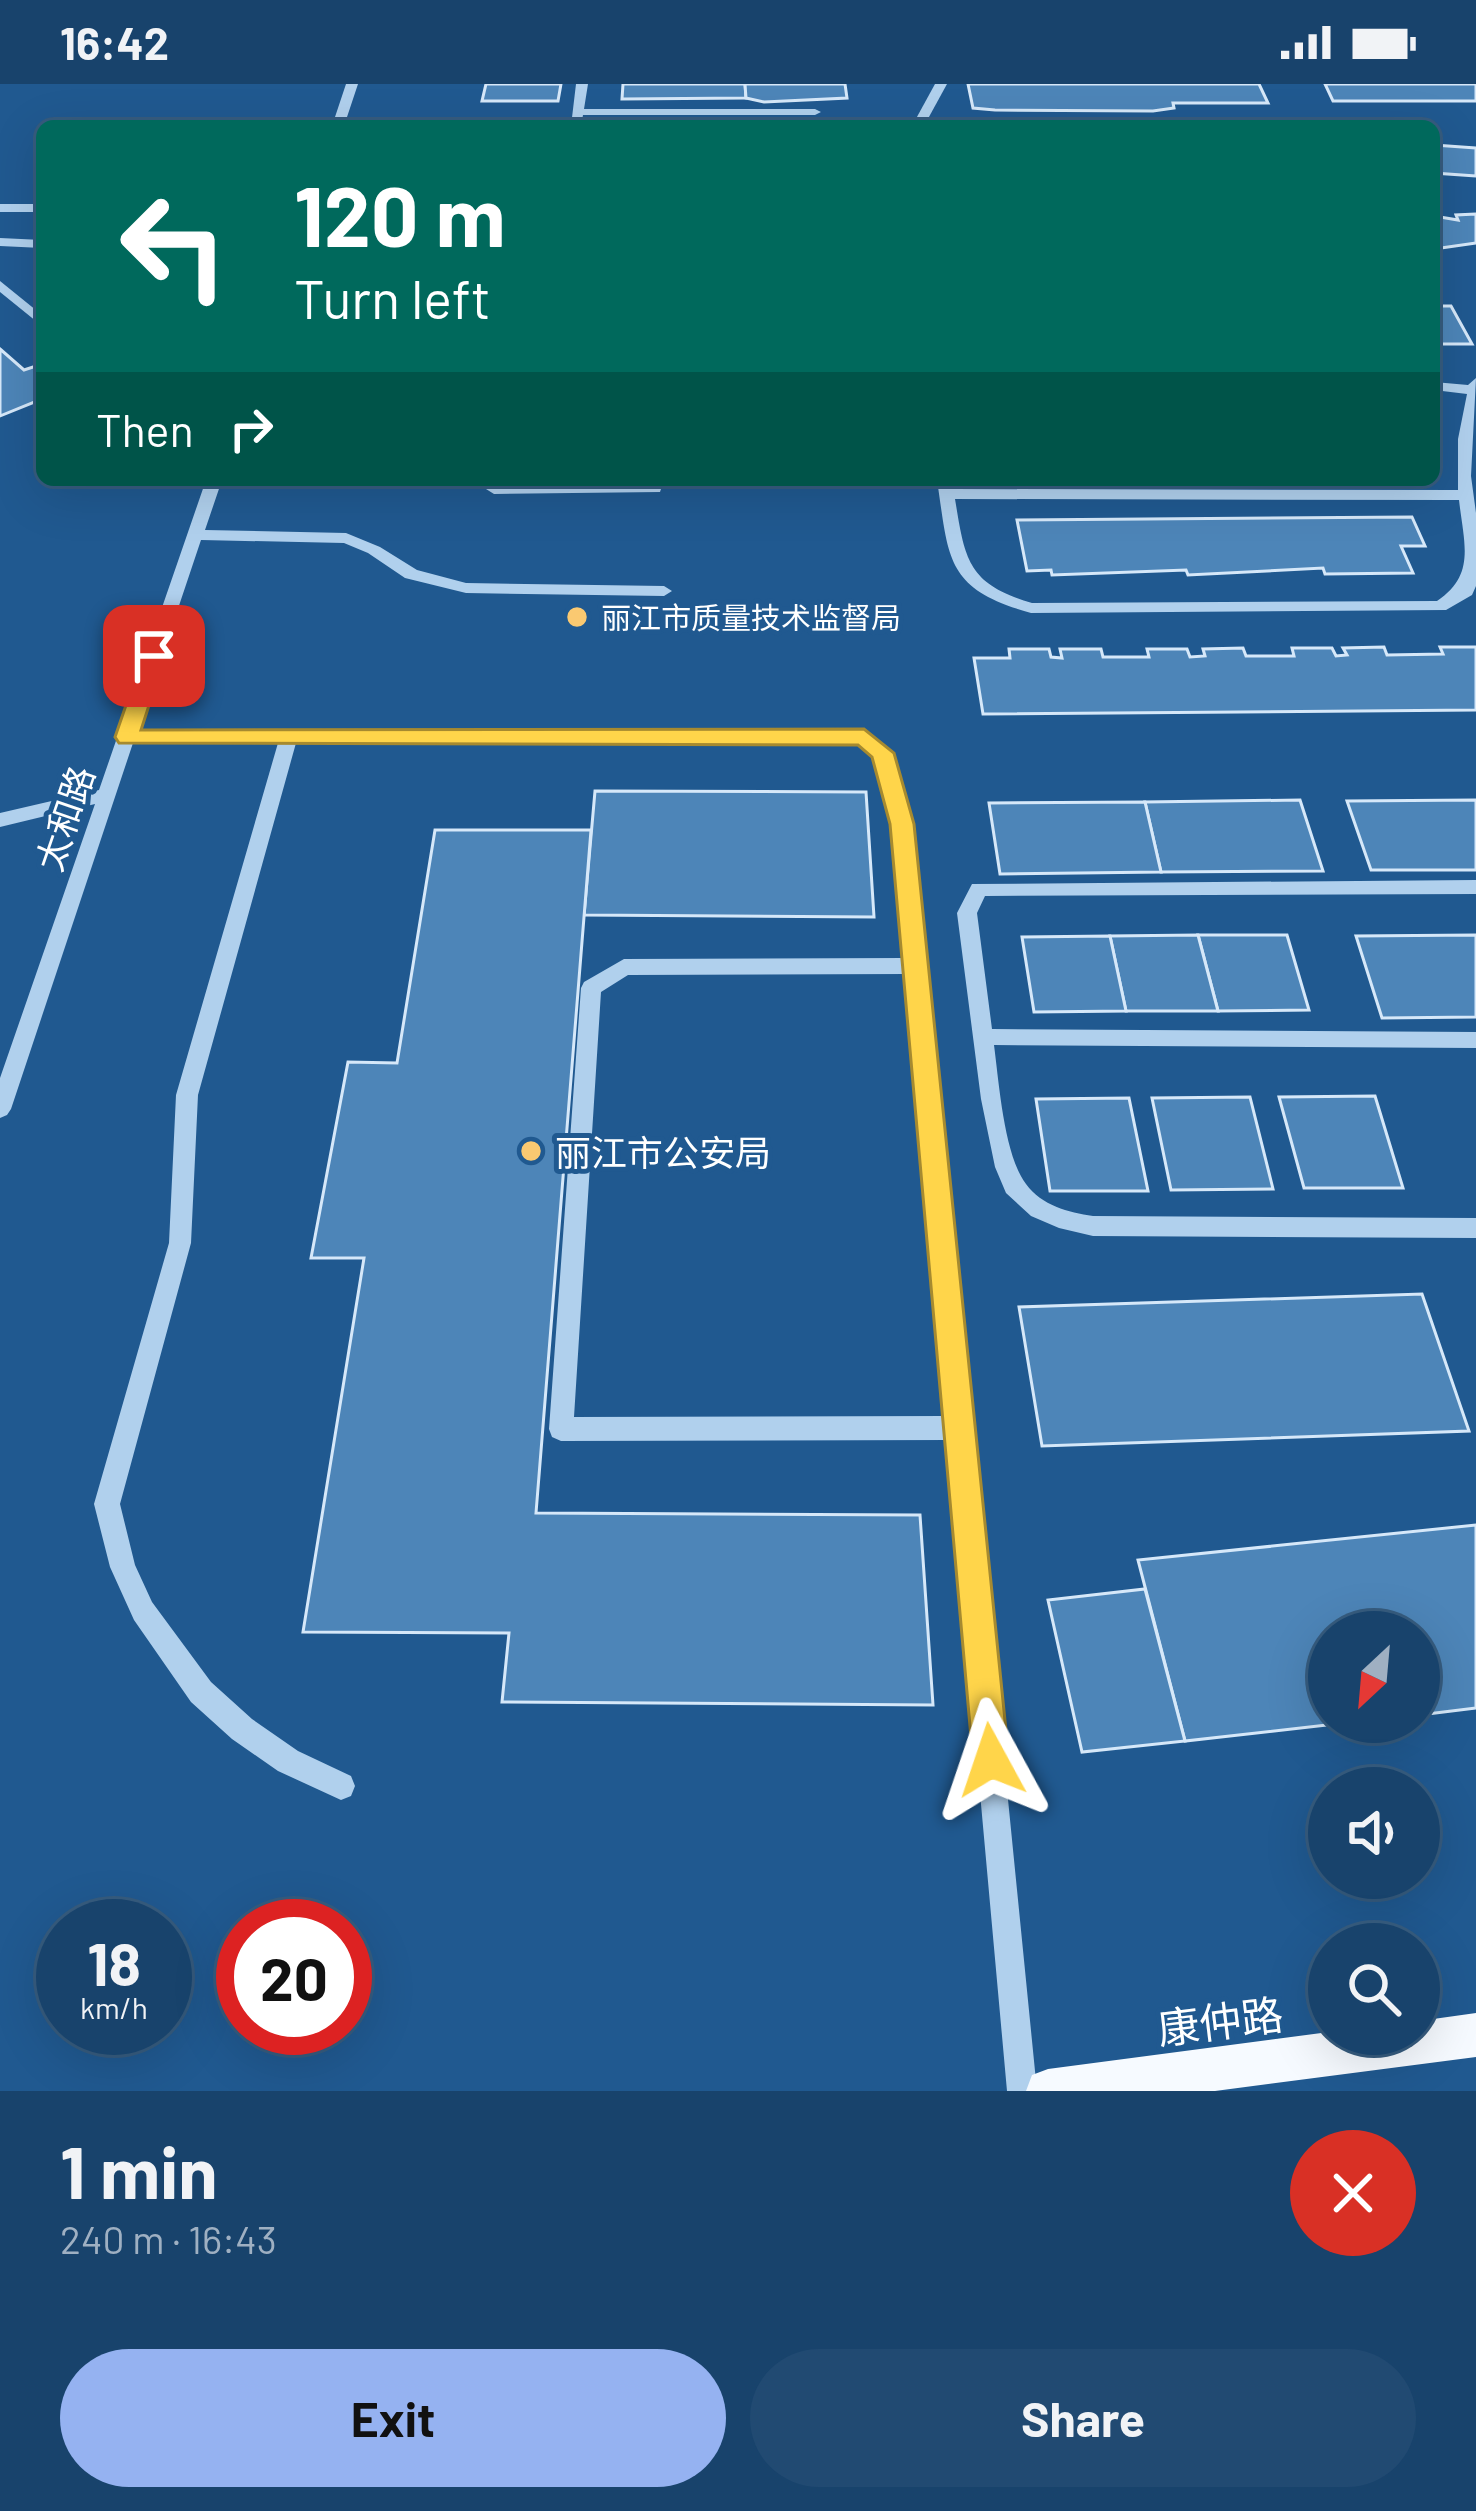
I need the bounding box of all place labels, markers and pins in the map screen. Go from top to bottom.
place label: 丽江市质量技术监督局 [601,599,901,635]
marker: 丽江市质量技术监督局 [564,604,590,630]
pin [103,605,205,707]
place label: 丽江市公安局 [555,1130,771,1173]
marker: 丽江市公安局 [518,1138,544,1164]

